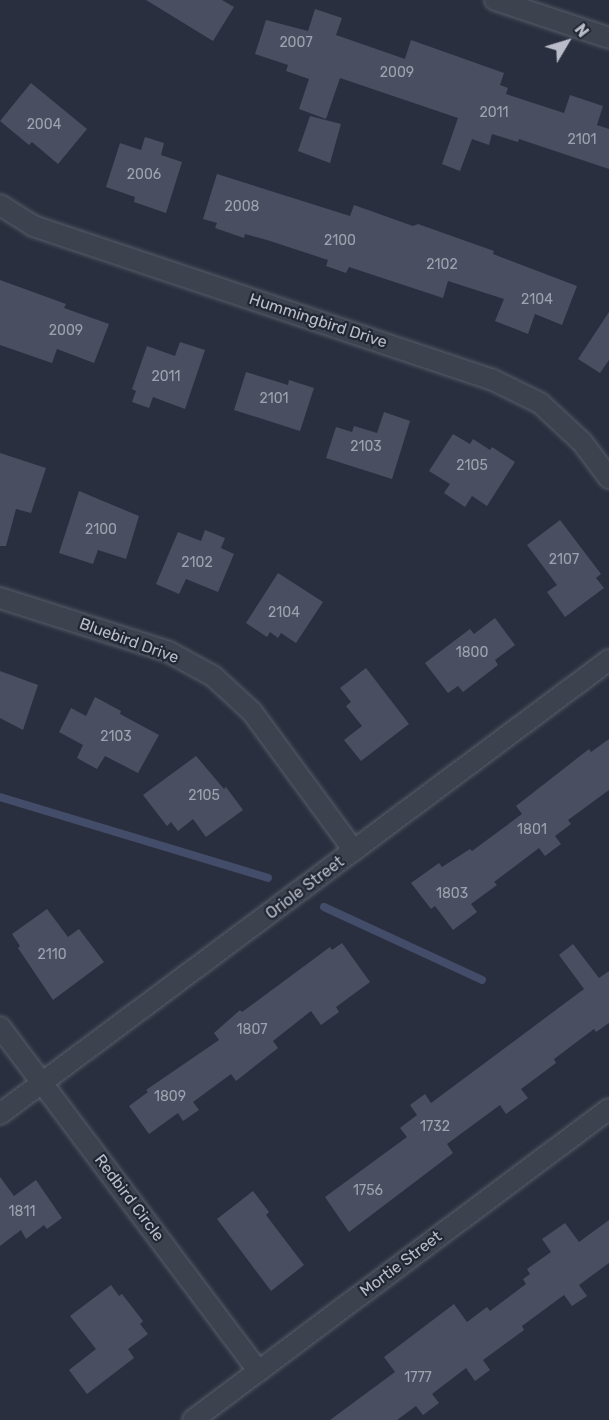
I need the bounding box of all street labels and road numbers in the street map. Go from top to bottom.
street label: Hummingbird Drive [247,290,389,352]
street label: Bluebird Drive [77,614,181,668]
street label: Oriole Street [262,852,348,924]
street label: Redbird Circle [90,1151,168,1245]
street label: Mortie Street [356,1227,446,1301]

